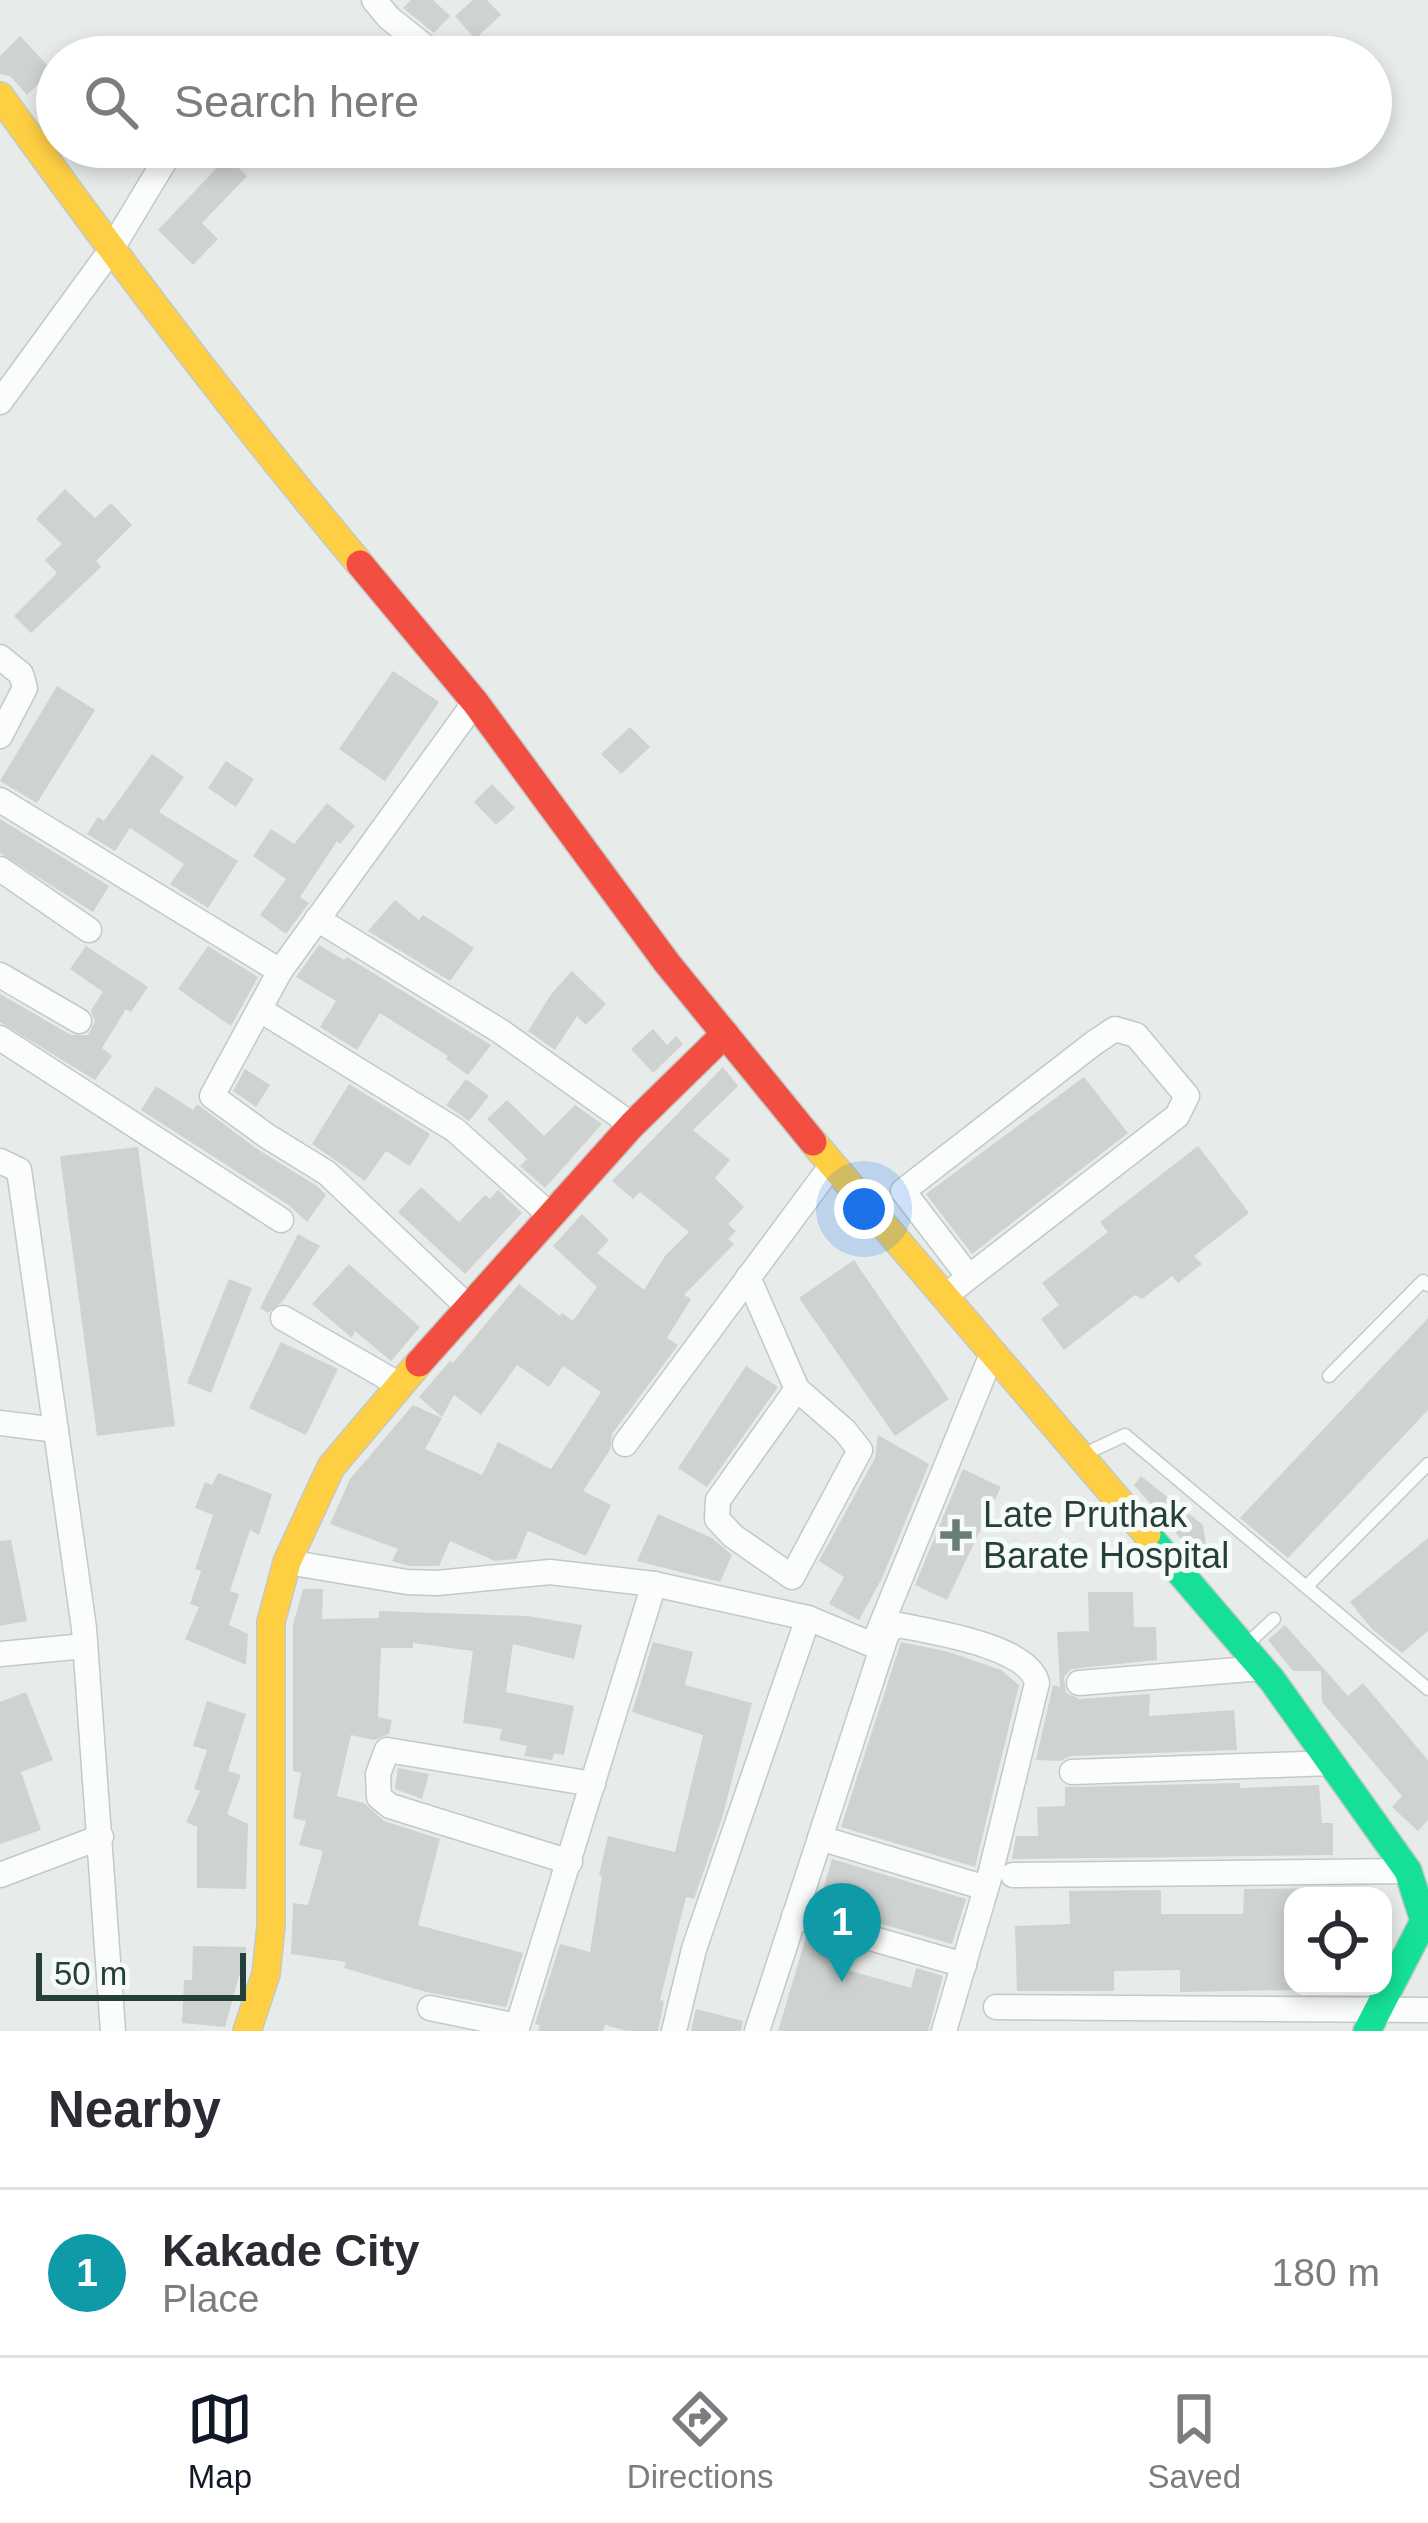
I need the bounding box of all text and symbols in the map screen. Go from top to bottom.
search box [36,36,1392,168]
icon: search [78,69,144,135]
text: Search here [174,76,419,127]
your location [834,1179,894,1239]
place label: Late Pruthak Barate Hospital [983,1494,1229,1576]
marker: Late Pruthak Barate Hospital [940,1519,972,1551]
pin: 1 [803,1883,881,1982]
map controls [1284,1887,1392,1995]
button: locate [1284,1887,1392,1995]
scale bar [36,1947,246,2000]
text: 50 m [54,1955,127,1992]
text: Nearby [48,2081,221,2138]
text: Kakade City [162,2225,420,2276]
text: 1 [76,2251,98,2294]
text: 180 m [1272,2251,1380,2294]
text: Place [162,2277,260,2320]
tab: Map [187,2386,253,2496]
tab: Directions [627,2386,774,2496]
tab: Saved [1147,2386,1241,2496]

